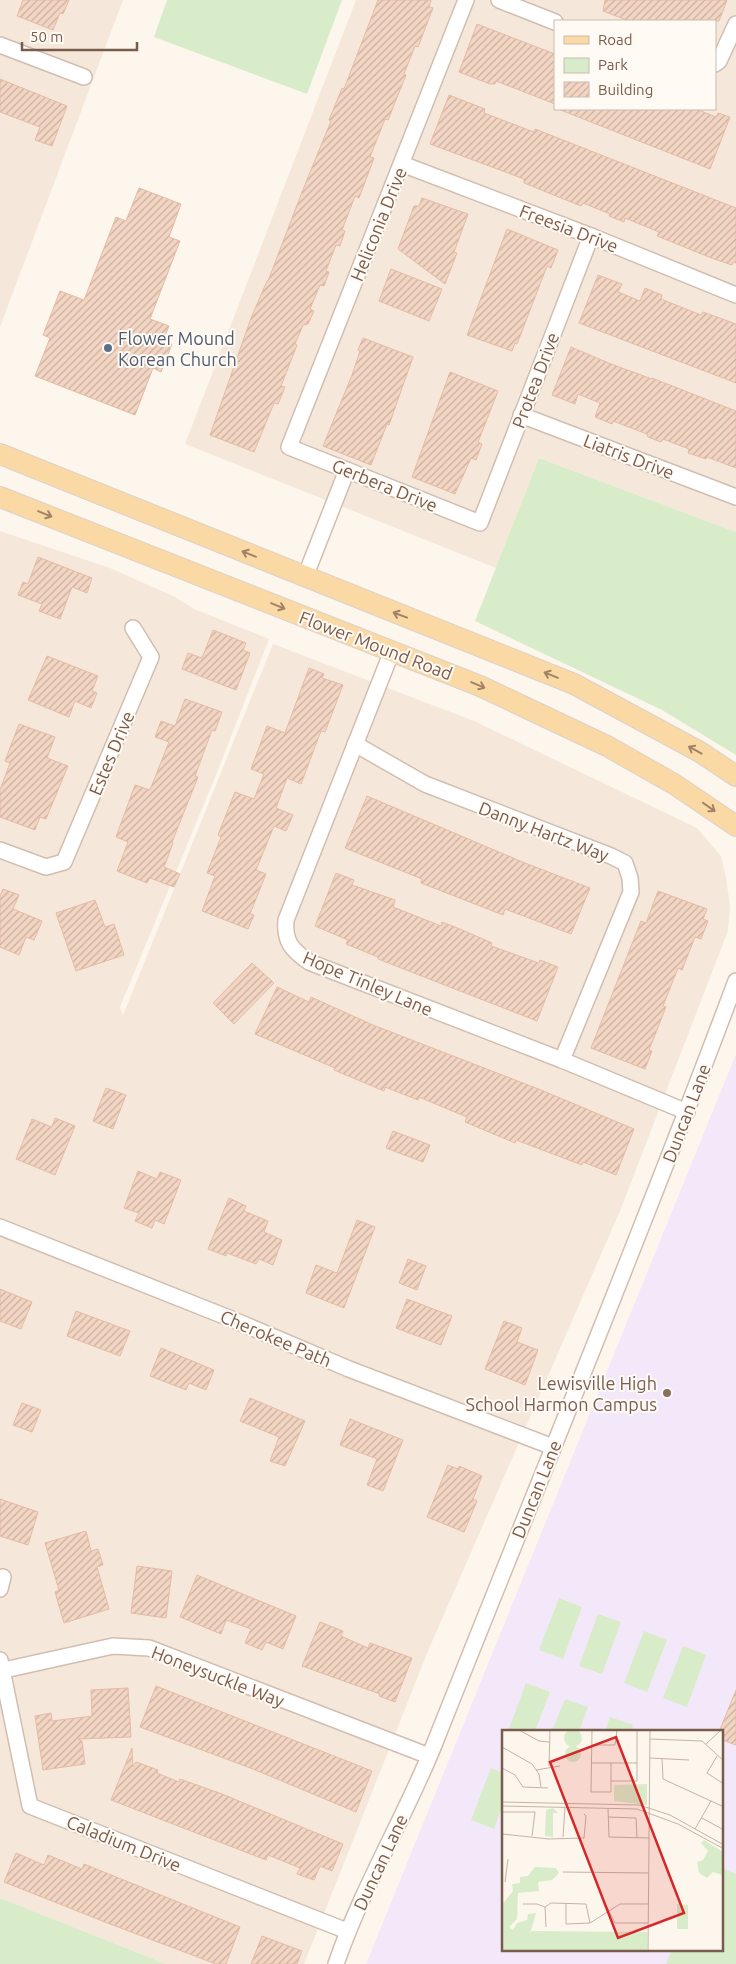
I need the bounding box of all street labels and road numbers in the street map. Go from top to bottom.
street label: Heliconia Drive [346,164,410,284]
street label: Freesia Drive [517,200,621,256]
street label: Protea Drive [508,329,562,431]
street label: Liatris Drive [581,430,677,482]
street label: Gerbera Drive [329,455,441,515]
street label: Flower Mound Road [297,607,455,683]
street label: Estes Drive [84,708,138,798]
street label: Danny Hartz Way [476,797,612,865]
street label: Hope Tinley Lane [300,947,436,1019]
street label: Duncan Lane [658,1061,714,1165]
street label: Cherokee Path [218,1306,334,1370]
street label: Duncan Lane [507,1437,565,1541]
street label: Honeysuckle Way [149,1641,287,1711]
street label: Caladium Drive [64,1811,184,1875]
street label: Duncan Lane [349,1811,411,1913]

